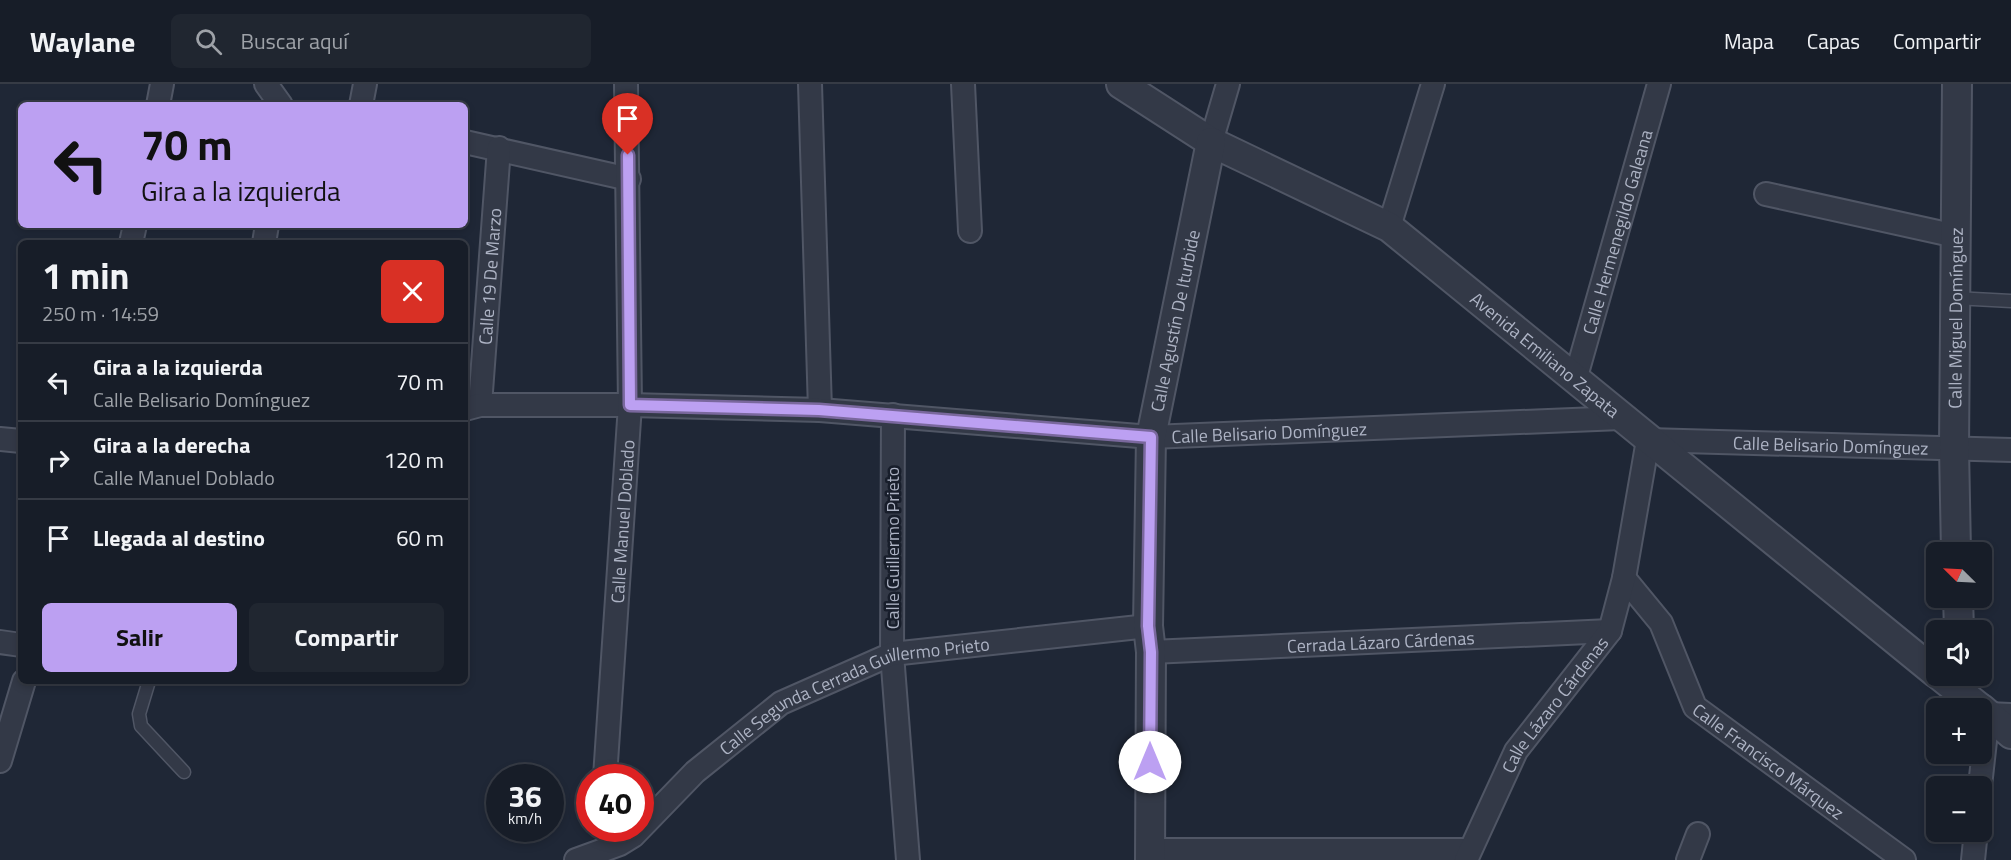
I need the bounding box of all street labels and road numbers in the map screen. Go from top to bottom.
street label: Calle Hermenegildo Galeana [1575,126,1659,338]
street label: Calle 19 De Marzo [471,207,508,346]
street label: Calle Agustín De Iturbide [1143,227,1206,414]
street label: Calle Miguel Domínguez [1941,227,1969,409]
street label: Avenida Emiliano Zapata [1465,285,1626,424]
street label: Calle Belisario Domínguez [1171,415,1367,450]
street label: Calle Belisario Domínguez [1733,429,1929,461]
street label: Calle Manuel Doblado [603,439,641,604]
street label: Calle Guillermo Prieto [879,467,906,629]
street label: Cerrada Lázaro Cárdenas [1286,624,1475,659]
street label: Calle Segunda Cerrada Guillermo Prieto [713,630,991,761]
street label: Calle Lázaro Cárdenas [1494,630,1615,777]
street label: Calle Francisco Márquez [1687,696,1850,826]

